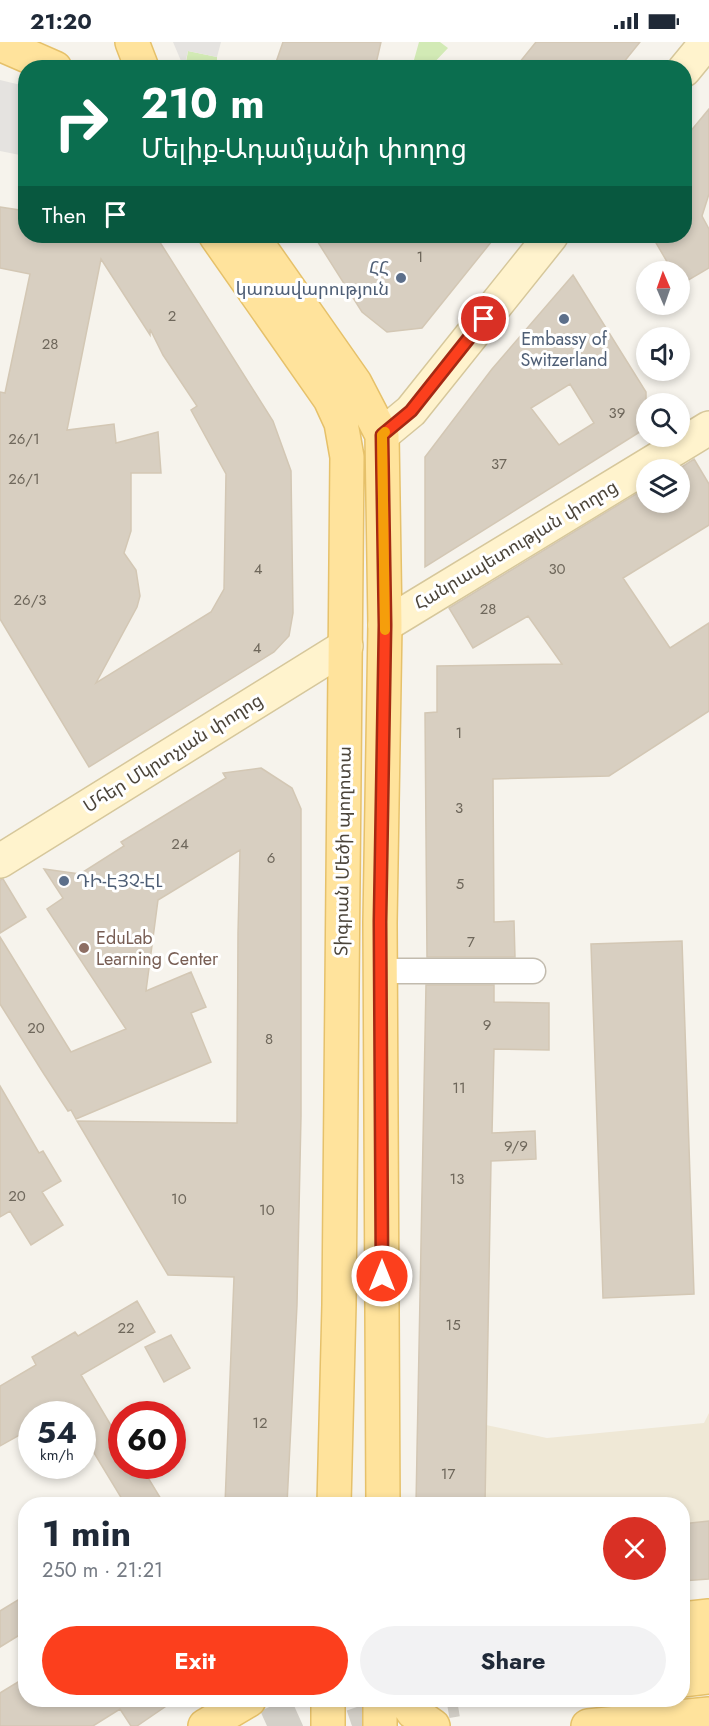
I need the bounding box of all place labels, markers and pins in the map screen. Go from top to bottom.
place label: ՀՀ կառավարություն [236,255,389,302]
marker: ՀՀ կառավարություն [394,271,408,285]
pin [458,293,509,344]
marker: Embassy of Switzerland [557,312,571,326]
place label: Embassy of Switzerland [520,326,608,373]
place label: ԴԻ-ԷՅՉ-ԷԼ [76,868,163,894]
marker: ԴԻ-ԷՅՉ-ԷԼ [57,874,71,888]
place label: EduLab Learning Center [96,925,219,972]
marker: EduLab Learning Center [77,941,91,955]

